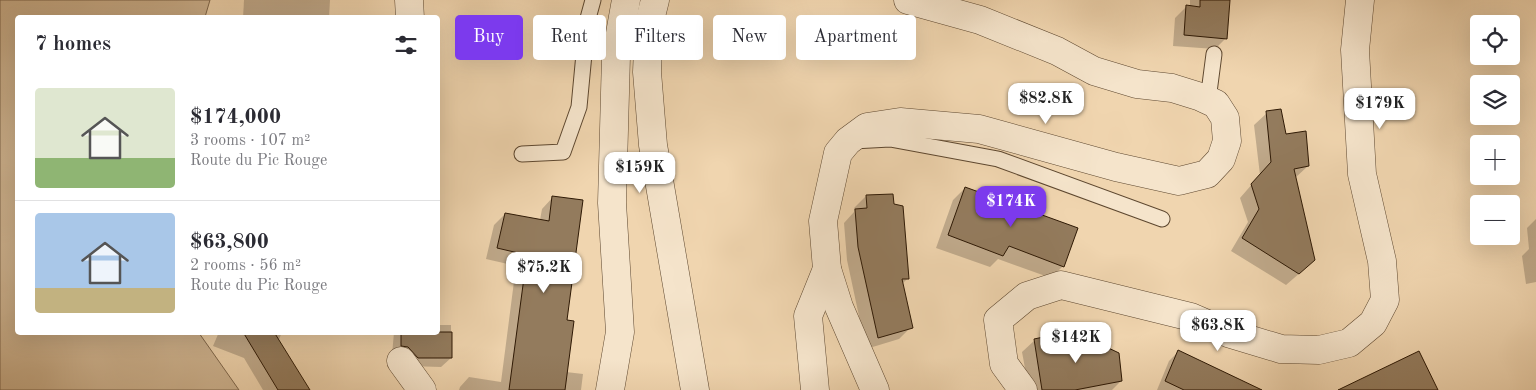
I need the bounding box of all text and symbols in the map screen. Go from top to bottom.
chip: Buy [455,15,523,60]
chip: Rent [533,15,606,60]
chip: Filters [616,15,703,60]
chip: New [713,15,786,60]
chip: Apartment [796,15,916,60]
map controls [1470,15,1520,245]
button: locate [1470,15,1520,65]
icon: filters [392,31,420,59]
text: 7 homes [35,34,111,55]
button: layers [1470,75,1520,125]
pin: $82.8K [1005,82,1087,125]
pin: $179K [1345,88,1415,130]
text: $82.8K [1019,91,1073,107]
text: $179K [1355,96,1405,112]
text: $174,000 [190,107,281,128]
icon: home [75,108,135,168]
text: 3 rooms · 107 m² [190,133,310,149]
button: + [1470,135,1520,185]
pin: $159K [605,152,675,194]
text: Route du Pic Rouge [190,153,327,169]
text: $159K [615,160,665,176]
pin: $174K [976,186,1046,228]
text: $174K [986,194,1036,210]
button: − [1470,195,1520,245]
text: $63,800 [190,232,269,253]
icon: home [75,233,135,293]
pin: $75.2K [503,252,585,294]
text: 2 rooms · 56 m² [190,258,301,274]
text: $75.2K [517,260,571,276]
text: Route du Pic Rouge [190,278,327,294]
pin: $63.8K [1177,310,1259,352]
text: $63.8K [1191,318,1245,334]
pin: $142K [1041,322,1111,364]
text: $142K [1051,330,1101,346]

